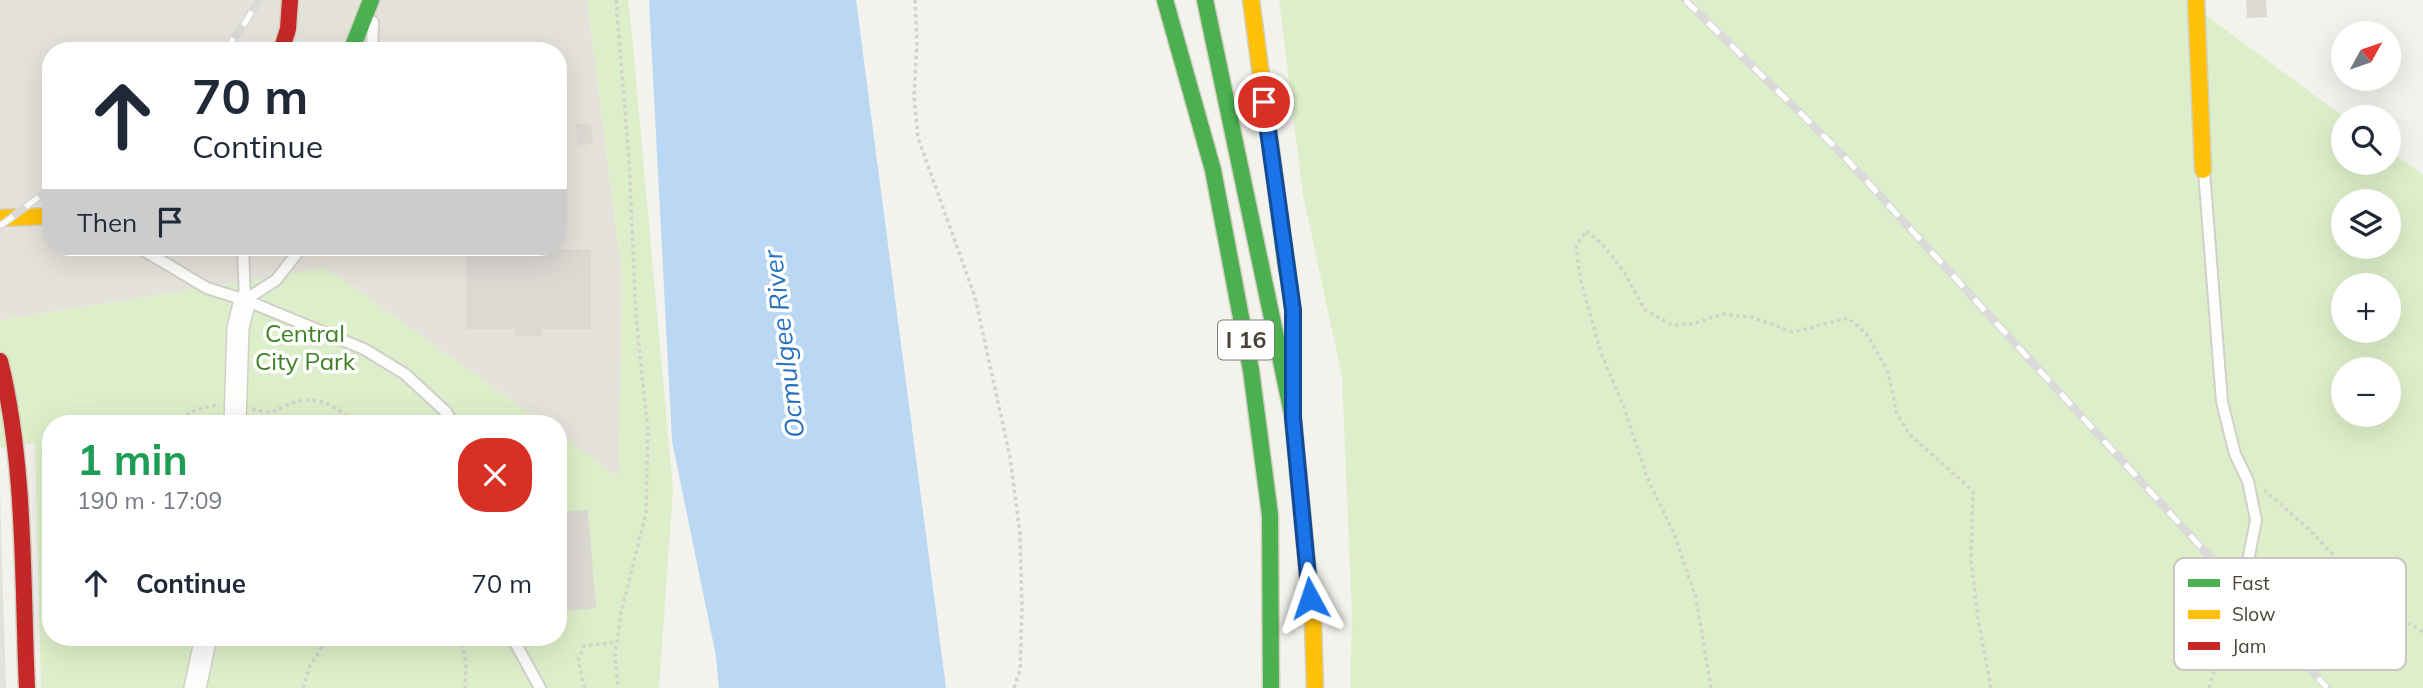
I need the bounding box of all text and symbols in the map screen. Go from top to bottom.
north arrow [2331,21,2401,91]
map controls [2331,21,2401,427]
text: 70 m [192,65,308,126]
icon: ahead [77,70,168,161]
pin [1234,72,1294,132]
icon: arrive [1245,83,1283,121]
button: search [2331,105,2401,175]
text: Continue [192,126,323,166]
button: layers [2331,189,2401,259]
icon: arrive [151,203,189,241]
text: Then [77,206,137,239]
water label: Ocmulgee River [755,247,811,440]
button: + [2331,273,2401,343]
park label: Central City Park [255,318,356,376]
road number: I 16 [1218,320,1274,360]
button: − [2331,357,2401,427]
text: 1 min [77,433,188,486]
button: close [458,438,532,512]
text: 190 m · 17:09 [77,486,222,515]
legend [2174,558,2406,670]
position arrow [1273,561,1347,635]
icon: ahead [77,564,115,602]
text: Continue [136,567,246,600]
text: 70 m [471,567,532,600]
text: Fast [2232,571,2270,595]
text: Slow [2232,602,2276,626]
text: Jam [2232,634,2266,658]

